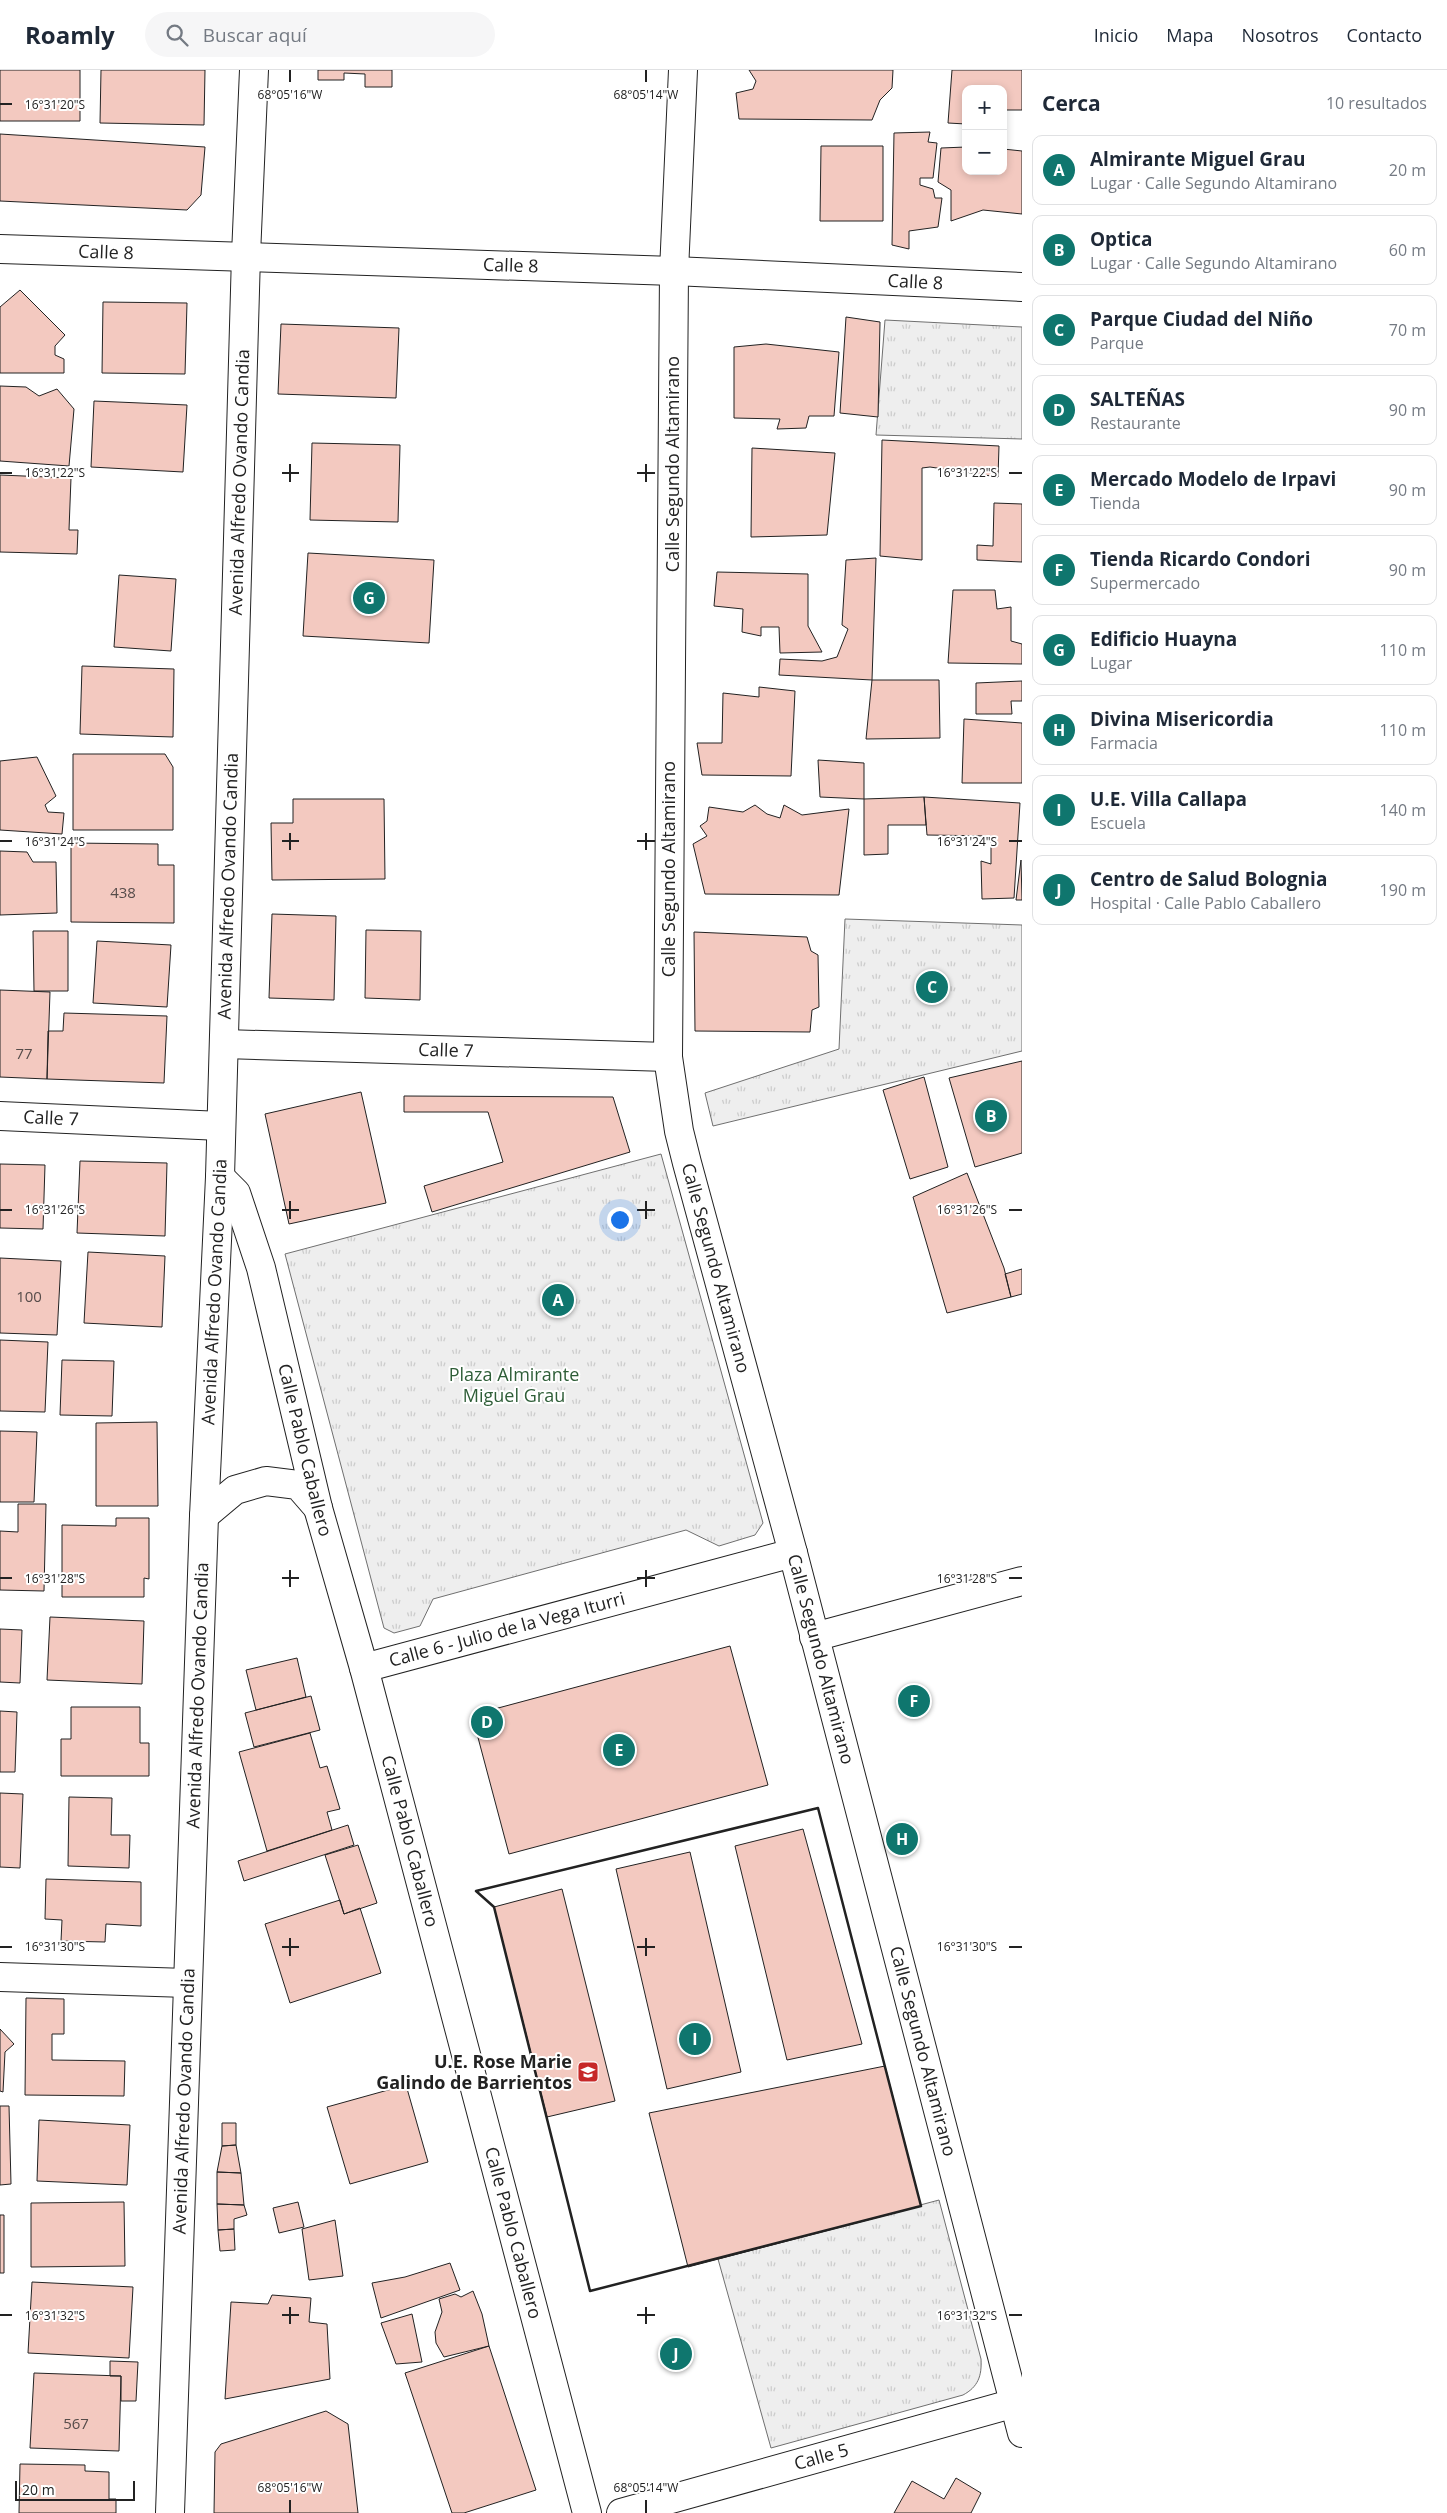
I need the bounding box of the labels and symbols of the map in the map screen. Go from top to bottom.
text: 68°05'16"W [258,86,322,103]
text: 68°05'14"W [614,86,678,103]
text: 16°31'20"S [25,96,85,113]
street label: Calle 8 [78,239,134,264]
street label: Calle 8 [483,252,539,278]
street label: Calle 8 [887,268,944,294]
street label: Avenida Alfredo Ovando Candia [223,349,254,616]
street label: Calle Segundo Altamirano [660,356,684,572]
text: 16°31'22"S [25,464,85,481]
text: 16°31'22"S [937,464,997,481]
pin: G [353,579,385,617]
street label: Avenida Alfredo Ovando Candia [211,753,243,1020]
street label: Calle Segundo Altamirano [656,761,680,977]
text: 16°31'24"S [25,833,85,850]
text: 16°31'24"S [937,833,997,850]
house number: 438 [110,882,136,902]
pin: C [916,968,948,1006]
street label: Calle 7 [418,1037,474,1062]
house number: 77 [15,1043,33,1063]
pin: B [975,1097,1007,1135]
street label: Calle 7 [23,1104,79,1131]
street label: Avenida Alfredo Ovando Candia [195,1158,232,1425]
street label: Calle Segundo Altamirano [677,1160,757,1376]
text: 16°31'26"S [25,1201,85,1218]
text: 16°31'26"S [937,1201,997,1218]
your location [607,1207,633,1233]
pin: A [542,1281,574,1319]
house number: 100 [16,1286,42,1306]
street label: Calle Pablo Caballero [273,1361,339,1539]
park label: Plaza Almirante Miguel Grau [449,1362,579,1407]
street label: Calle Segundo Altamirano [783,1551,861,1767]
street label: Avenida Alfredo Ovando Candia [180,1562,213,1829]
text: 16°31'28"S [25,1570,85,1587]
text: 16°31'28"S [937,1570,997,1587]
street label: Calle 6 - Julio de la Vega Iturri [386,1586,627,1672]
pin: F [898,1682,930,1720]
pin: D [471,1703,503,1741]
pin: E [603,1731,635,1769]
street label: Calle Pablo Caballero [377,1752,445,1930]
pin: H [886,1820,918,1858]
text: 16°31'30"S [25,1938,85,1955]
text: 16°31'30"S [937,1938,997,1955]
street label: Calle Segundo Altamirano [885,1943,962,2159]
street label: Avenida Alfredo Ovando Candia [167,1968,200,2235]
pin: I [679,2020,711,2058]
place label: U.E. Rose Marie Galindo de Barrientos [376,2049,572,2094]
school or university icon: U.E. Rose Marie Galindo de Barrientos [576,2060,600,2084]
street label: Calle Pablo Caballero [480,2144,548,2321]
text: 16°31'32"S [25,2307,85,2324]
text: 16°31'32"S [937,2307,997,2324]
pin: J [660,2335,692,2373]
house number: 567 [63,2413,89,2433]
street label: Calle 5 [791,2437,851,2475]
scale bar [15,2478,135,2501]
text: 68°05'16"W [258,2479,322,2496]
text: 68°05'14"W [614,2479,678,2496]

